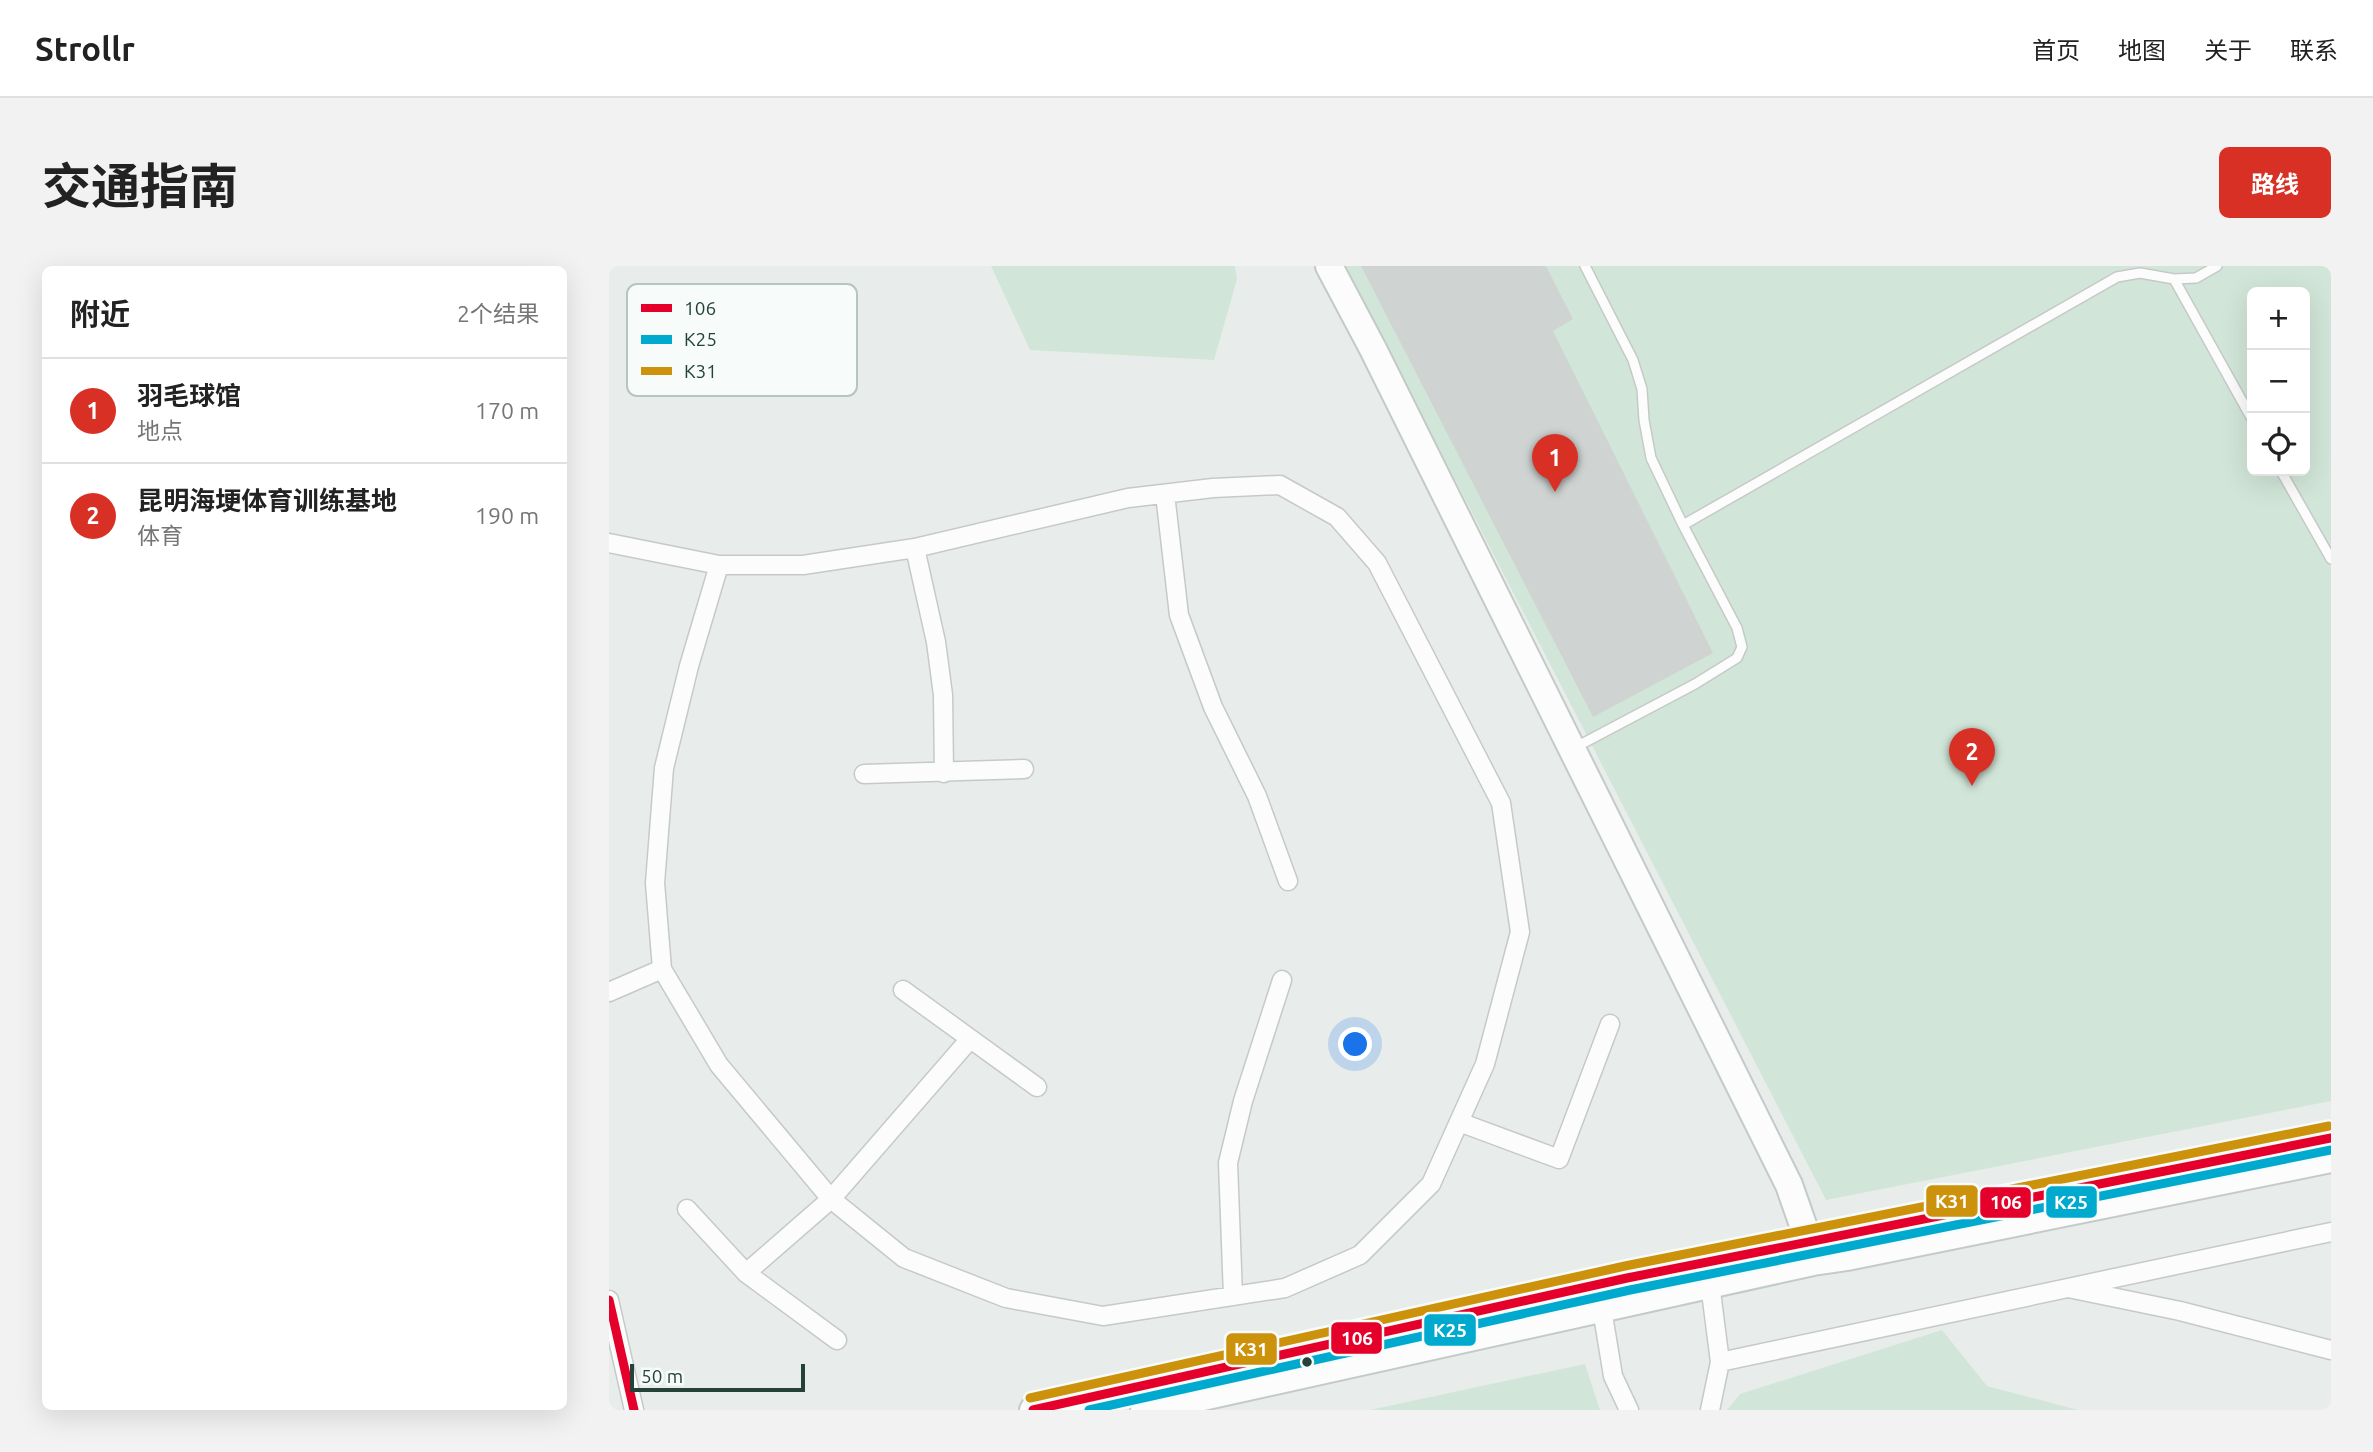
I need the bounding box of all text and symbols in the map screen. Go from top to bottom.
text: Strollr [35,30,135,67]
text: 首页 [2032,37,2080,64]
text: 地图 [2118,37,2166,64]
text: 关于 [2204,37,2252,64]
text: 联系 [2290,37,2338,64]
button: 路线 [2219,147,2331,218]
text: 交通指南 [42,158,238,213]
legend [627,284,857,396]
map controls [2247,287,2310,476]
button: + [2247,287,2310,350]
text: 附近 [70,297,130,331]
text: 106 [684,297,716,319]
text: 2个结果 [457,301,539,326]
text: K25 [684,328,717,350]
button: − [2247,350,2310,413]
text: K31 [684,360,717,382]
text: 羽毛球馆 [137,381,241,410]
text: 1 [87,398,99,423]
text: 170 m [475,398,539,423]
button: locate [2247,413,2310,476]
text: 地点 [137,418,183,443]
pin: 1 [1532,434,1578,492]
text: 昆明海埂体育训练基地 [137,486,397,515]
text: 2 [87,503,99,528]
text: 190 m [475,503,539,528]
text: 体育 [137,523,183,548]
pin: 2 [1949,728,1995,786]
your location [1338,1027,1372,1061]
line badge: K31 [1925,1184,1979,1218]
line badge: K25 [2045,1185,2098,1219]
line badge: 106 [1979,1186,2032,1219]
text: K31 [1935,1190,1969,1212]
text: 106 [1990,1191,2022,1213]
text: K25 [2054,1191,2088,1213]
line badge: K25 [1423,1313,1477,1347]
text: K25 [1433,1319,1467,1341]
line badge: 106 [1330,1321,1383,1355]
text: 106 [1341,1327,1373,1349]
line badge: K31 [1225,1332,1278,1366]
text: K31 [1234,1338,1268,1360]
unlabelled marker [1300,1355,1314,1369]
scale bar [630,1361,805,1393]
text: 50 m [641,1365,683,1387]

